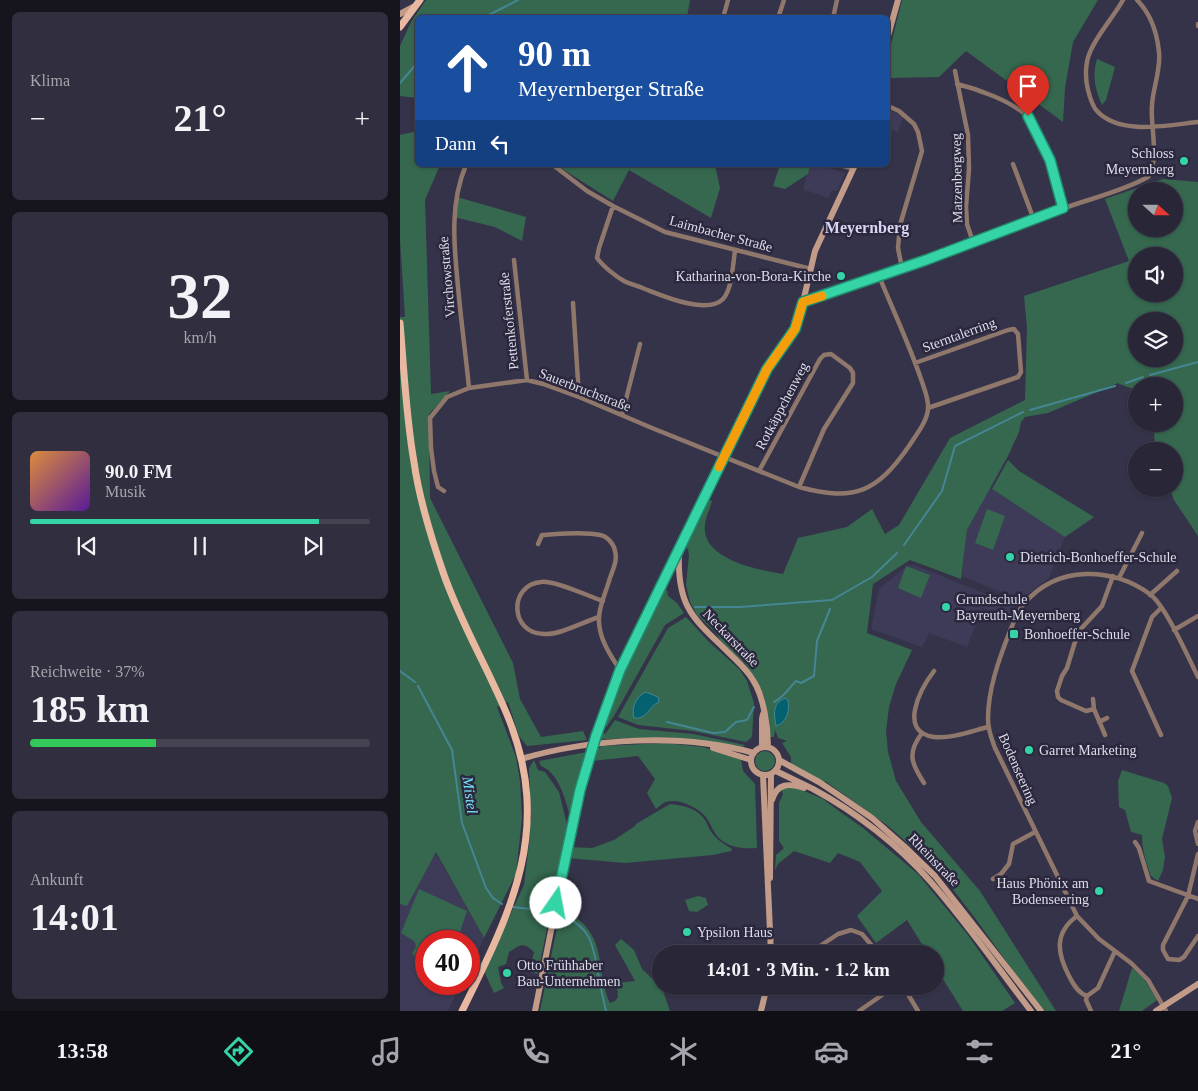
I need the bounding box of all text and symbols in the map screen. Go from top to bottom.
icon: ahead [435,35,500,100]
text: 90 m [518,35,591,74]
pin [1007,65,1049,116]
text: Klima [30,72,70,89]
icon: arrive [1014,72,1042,100]
text: Meyernberger Straße [518,76,704,101]
text: 21° [173,97,227,139]
text: − [30,103,46,134]
text: + [354,103,370,134]
icon: left [486,130,514,158]
text: Dann [435,133,476,154]
street label: Matzenbergweg [949,133,965,223]
place label: Schloss Meyernberg [1106,146,1174,177]
marker: Schloss Meyernberg [1178,155,1190,167]
north arrow [1128,182,1182,238]
map controls [1128,182,1183,497]
street label: Laimbacher Straße [668,213,774,255]
district label: Meyernberg [825,219,909,237]
street label: Virchowstraße [436,236,458,318]
button: sound [1128,247,1183,302]
text: 32 [168,260,233,332]
place label: Katharina-von-Bora-Kirche [676,269,831,284]
marker: Katharina-von-Bora-Kirche [835,270,847,282]
street label: Pettenkoferstraße [496,272,522,370]
button: layers [1128,312,1183,367]
street label: Sterntalerring [920,315,998,355]
text: km/h [184,329,216,346]
street label: Rotkäppchenweg [753,360,811,452]
street label: Sauerbruchstraße [537,366,633,414]
button: + [1128,377,1183,432]
button: − [1128,442,1183,497]
text: 90.0 FM [105,461,173,482]
text: Musik [105,483,146,500]
icon: previous [73,532,101,560]
icon: pause [186,532,214,560]
icon: next [299,532,327,560]
place label: Dietrich-Bonhoeffer-Schule [1020,550,1177,565]
marker: Dietrich-Bonhoeffer-Schule [1004,551,1016,563]
place label: Grundschule Bayreuth-Meyernberg [956,592,1080,623]
marker: Grundschule Bayreuth-Meyernberg [940,601,952,613]
street label: Neckarstraße [700,606,762,670]
place label: Bonhoeffer-Schule [1024,627,1130,642]
marker: Bonhoeffer-Schule [1008,628,1020,640]
text: Reichweite · 37% [30,663,145,680]
text: 185 km [30,688,149,730]
street label: Bodenseering [995,731,1041,807]
place label: Garret Marketing [1039,743,1137,758]
marker: Garret Marketing [1023,744,1035,756]
water label: Mistel [459,774,481,815]
street label: Rheinstraße [905,831,963,889]
text: Ankunft [30,871,83,888]
position arrow [529,876,581,928]
place label: Haus Phönix am Bodenseering [996,876,1089,907]
marker: Haus Phönix am Bodenseering [1093,885,1105,897]
text: 14:01 [30,896,119,938]
place label: Ypsilon Haus [697,925,772,940]
marker: Ypsilon Haus [681,926,693,938]
speed limit sign: 40 [415,930,480,995]
place label: Otto Frühhaber Bau-Unternehmen [517,958,620,989]
text: 14:01 · 3 Min. · 1.2 km [706,959,890,980]
marker: Otto Frühhaber Bau-Unternehmen [501,967,513,979]
icon: directions [221,1034,256,1069]
icon: music [369,1034,404,1069]
icon: phone [518,1034,553,1069]
icon: climate [666,1034,701,1069]
icon: car [814,1034,849,1069]
icon: filters [962,1034,997,1069]
text: 13:58 [57,1038,108,1063]
text: 21° [1110,1038,1141,1063]

